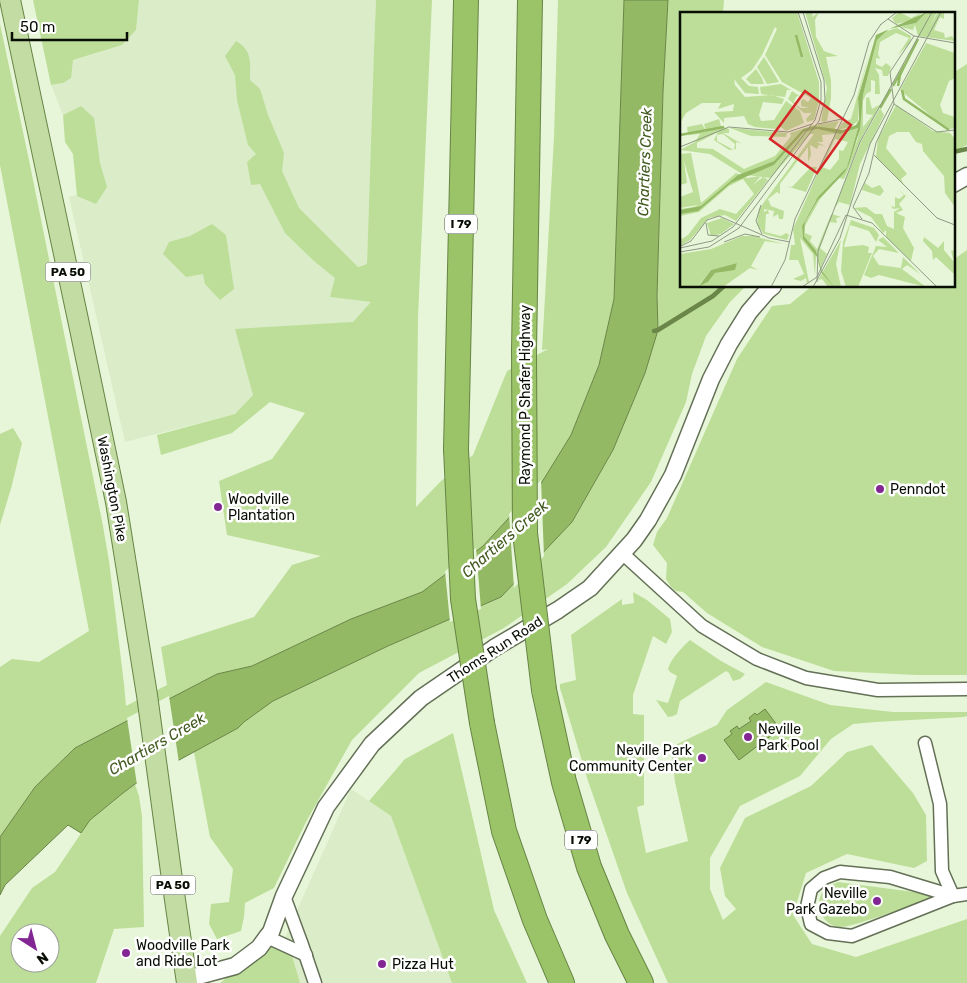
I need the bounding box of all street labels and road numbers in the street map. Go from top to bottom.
road number: I 79 [445,214,477,233]
road number: PA 50 [46,262,90,282]
street label: Raymond P Shafer Highway [517,305,534,485]
street label: Washington Pike [93,435,131,543]
street label: Thoms Run Road [444,613,546,687]
road number: I 79 [565,830,597,850]
road number: PA 50 [150,876,196,894]

